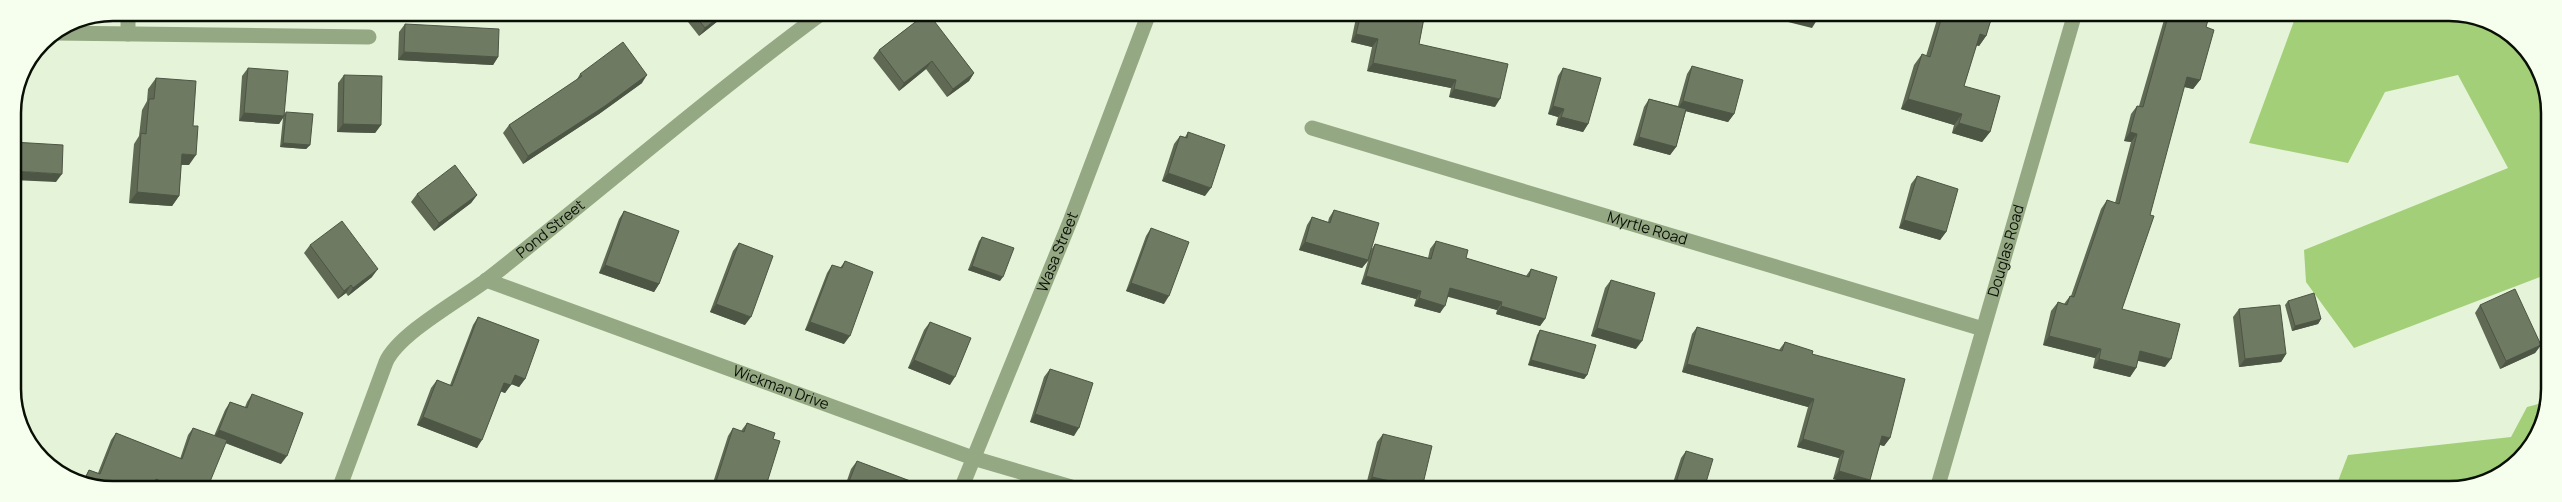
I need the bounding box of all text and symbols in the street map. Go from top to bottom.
street label: Pond Street [511,194,589,263]
street label: Douglas Road [1982,202,2029,299]
street label: Myrtle Road [1605,206,1690,250]
street label: Wasa Street [1031,209,1083,295]
street label: Wickman Drive [730,360,832,415]

